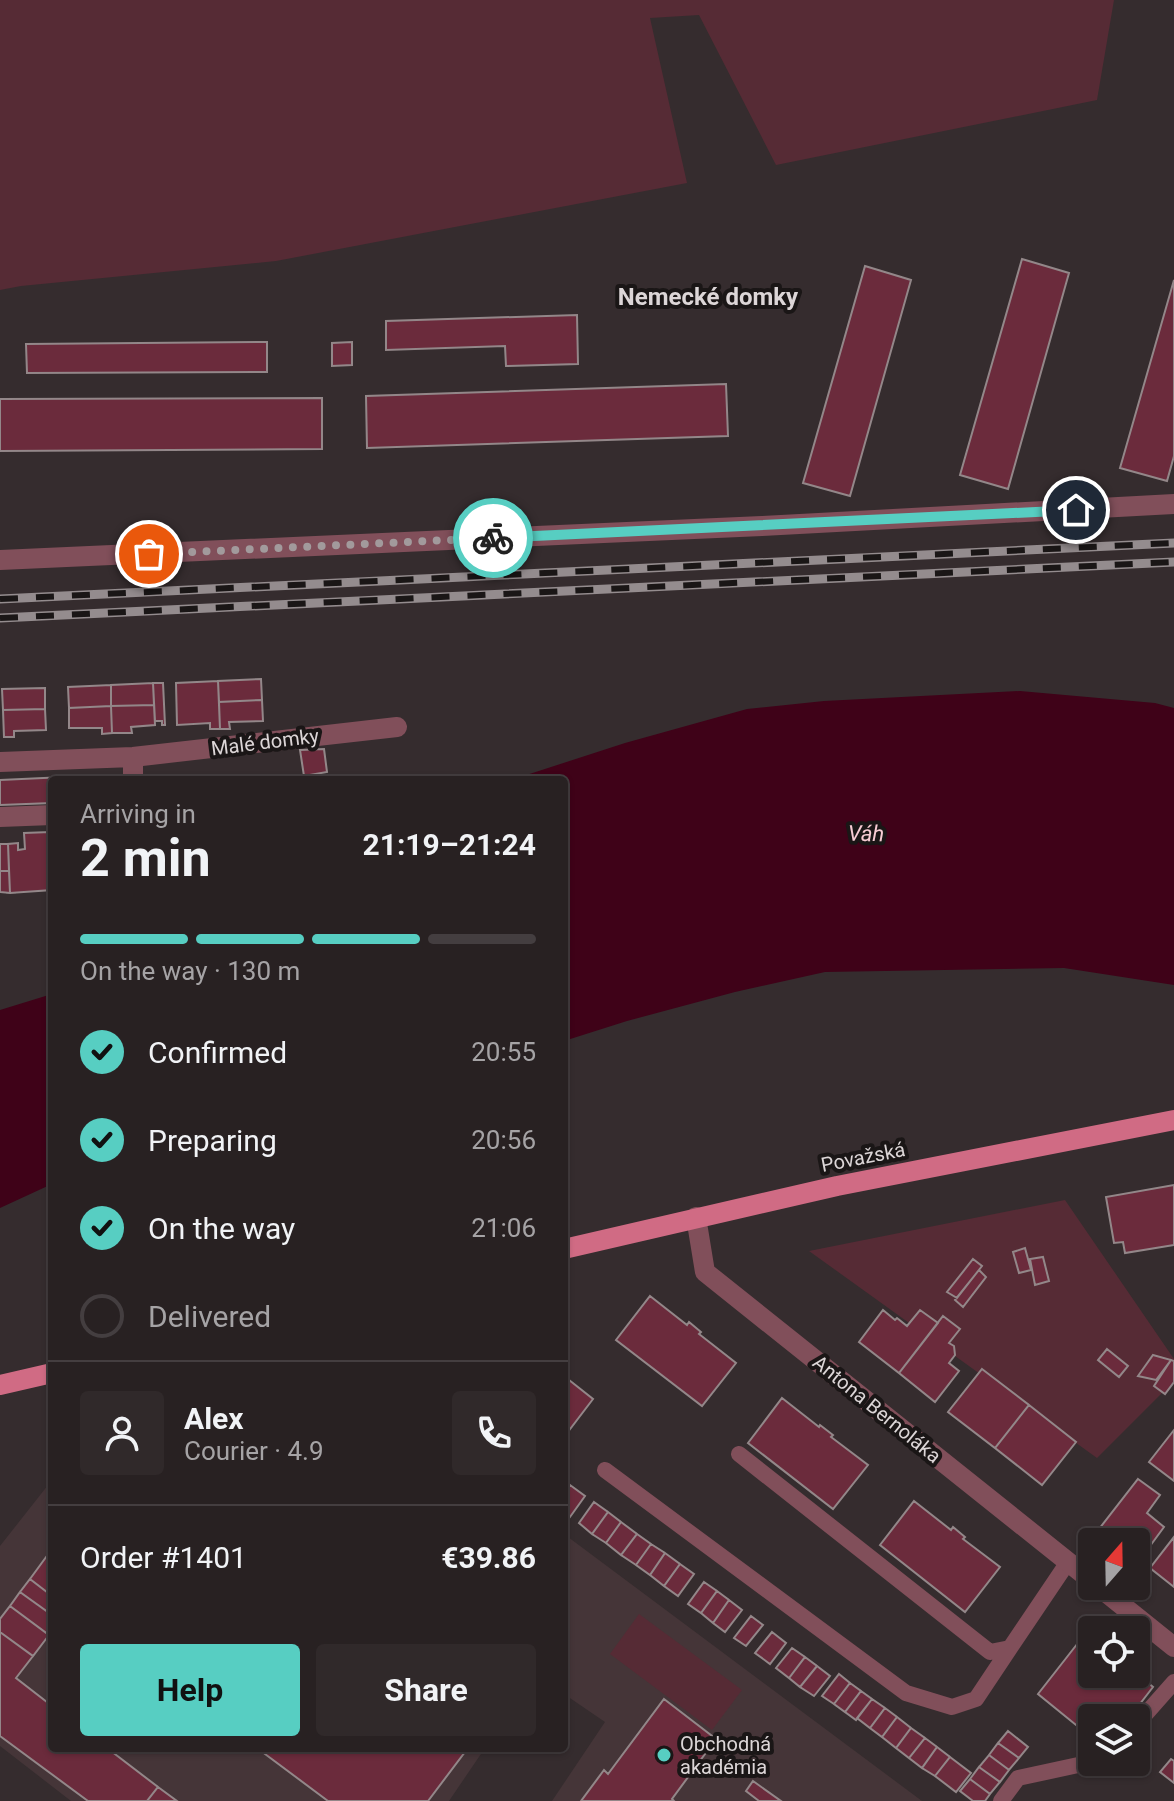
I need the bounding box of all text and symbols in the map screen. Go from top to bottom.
district label: Nemecké domky [618,283,799,311]
pin [1042,476,1110,544]
icon: home [1054,488,1098,532]
courier [453,498,533,578]
icon: bike [471,516,515,560]
pin [115,520,183,588]
icon: bag [127,532,171,576]
street label: Malé domky [210,723,321,761]
text: Arriving in [80,799,196,829]
water label: Váh [848,821,884,846]
text: 21:19–21:24 [362,827,536,862]
text: 2 min [80,828,211,889]
text: On the way · 130 m [80,956,300,986]
icon: check [80,1030,124,1074]
text: Confirmed [148,1035,287,1070]
text: 20:55 [471,1037,536,1067]
icon: check [80,1118,124,1162]
text: Preparing [148,1123,277,1158]
text: 20:56 [471,1125,536,1155]
street label: Považská [819,1137,907,1177]
icon: check [80,1206,124,1250]
text: On the way [148,1211,295,1246]
text: 21:06 [471,1213,536,1243]
text: Delivered [148,1299,271,1334]
street label: Antona Bernoláka [808,1350,946,1468]
button: person [80,1391,164,1475]
button: phone [452,1391,536,1475]
text: Alex [184,1401,244,1436]
text: Courier · 4.9 [184,1436,324,1466]
north arrow [1078,1528,1150,1600]
map controls [1078,1528,1150,1776]
text: Order #1401 [80,1540,247,1575]
text: €39.86 [441,1540,536,1575]
button: locate [1078,1616,1150,1688]
button: Help [80,1644,300,1736]
button: Share [316,1644,536,1736]
button: layers [1078,1704,1150,1776]
place label: Obchodná akadémia [680,1732,771,1779]
marker: Obchodná akadémia [655,1746,673,1764]

